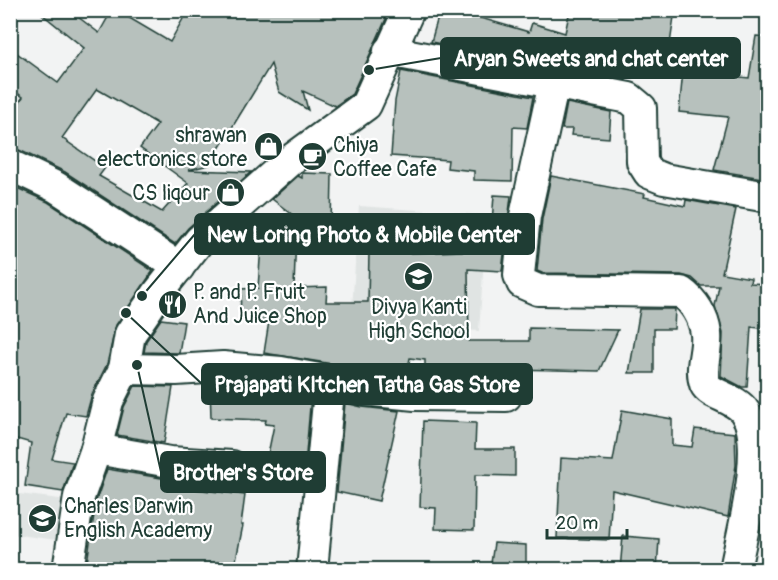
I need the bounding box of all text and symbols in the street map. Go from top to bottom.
callout: Aryan Sweets and chat center [441,38,740,78]
text: Aryan Sweets and chat center [454,45,730,73]
place label: shrawan electronics store [97,122,248,173]
shop icon: shrawan electronics store [252,131,284,163]
place label: Chiya Coffee Cafe [333,132,437,183]
cafe icon: Chiya Coffee Cafe [296,141,328,173]
shop icon: CS liqour [215,177,247,209]
place label: CS liqour [132,180,210,207]
callout: New Loring Photo & Mobile Center [195,214,534,254]
text: New Loring Photo & Mobile Center [207,221,522,249]
school or university icon: Divya Kanti High School [403,260,435,292]
place label: P. and P. Fruit And Juice Shop [193,279,327,330]
restaurant icon: P. and P. Fruit And Juice Shop [156,288,188,320]
place label: Divya Kanti High School [368,294,470,345]
callout: Prajapati KItchen Tatha Gas Store [202,364,532,404]
text: Prajapati KItchen Tatha Gas Store [214,371,521,399]
callout: Brother's Store [161,452,325,492]
text: Brother's Store [173,459,314,487]
place label: Charles Darwin English Academy [64,493,212,544]
school or university icon: Charles Darwin English Academy [27,502,59,534]
scale bar [547,502,626,540]
text: 20 m [556,512,598,535]

